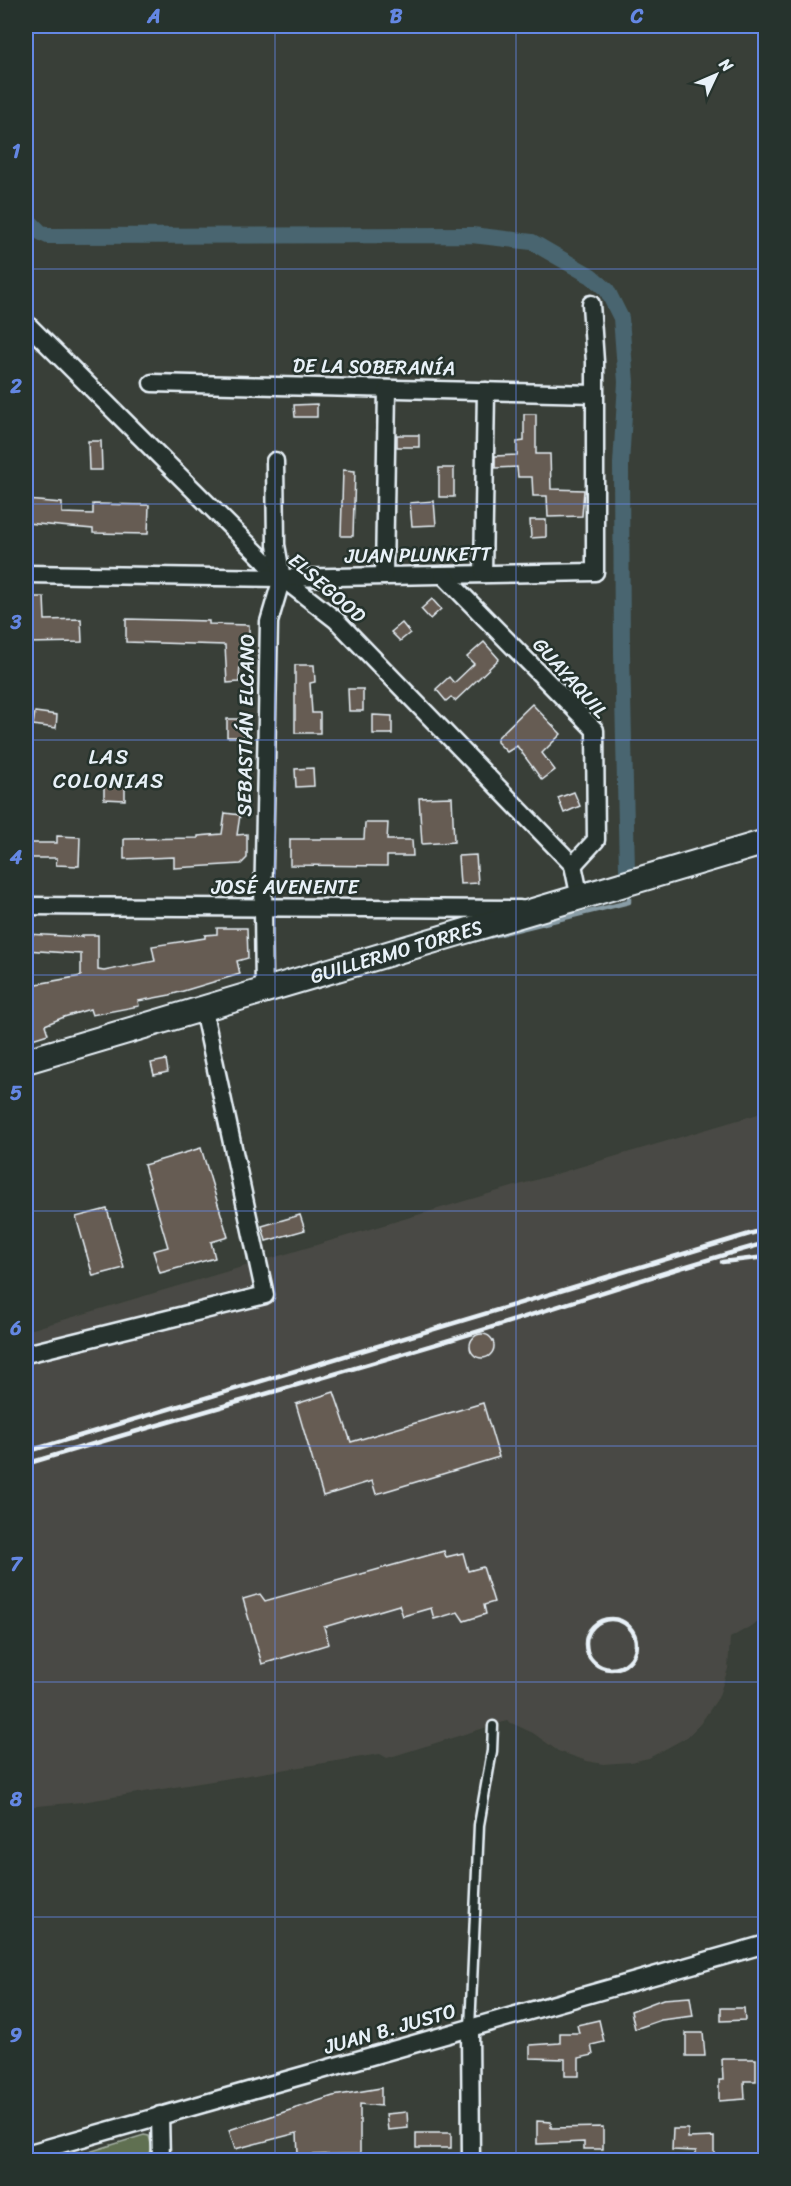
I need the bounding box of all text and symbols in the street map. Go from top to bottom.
text: A [146,0,161,34]
text: B [390,0,403,34]
text: C [630,0,644,34]
north arrow [686,45,746,105]
text: N [711,50,741,80]
text: 1 [12,134,21,169]
street label: DE LA SOBERANÍA [293,348,455,386]
text: 2 [9,369,22,404]
street label: JUAN PLUNKETT [344,536,493,574]
street label: ELSEGOOD [280,544,374,632]
text: 3 [10,605,22,640]
street label: GUAYAQUIL [524,629,617,727]
street label: SEBASTIÁN ELCANO [227,633,265,817]
district label: LAS COLONIAS [53,738,165,800]
text: 4 [9,840,23,875]
street label: JOSÉ AVENENTE [210,870,361,905]
street label: GUILLERMO TORRES [306,909,487,993]
text: 5 [10,1076,22,1111]
text: 6 [9,1311,22,1346]
text: 7 [10,1547,23,1582]
text: 8 [9,1782,23,1817]
street label: JUAN B. JUSTO [319,1993,460,2065]
text: 9 [10,2018,22,2053]

